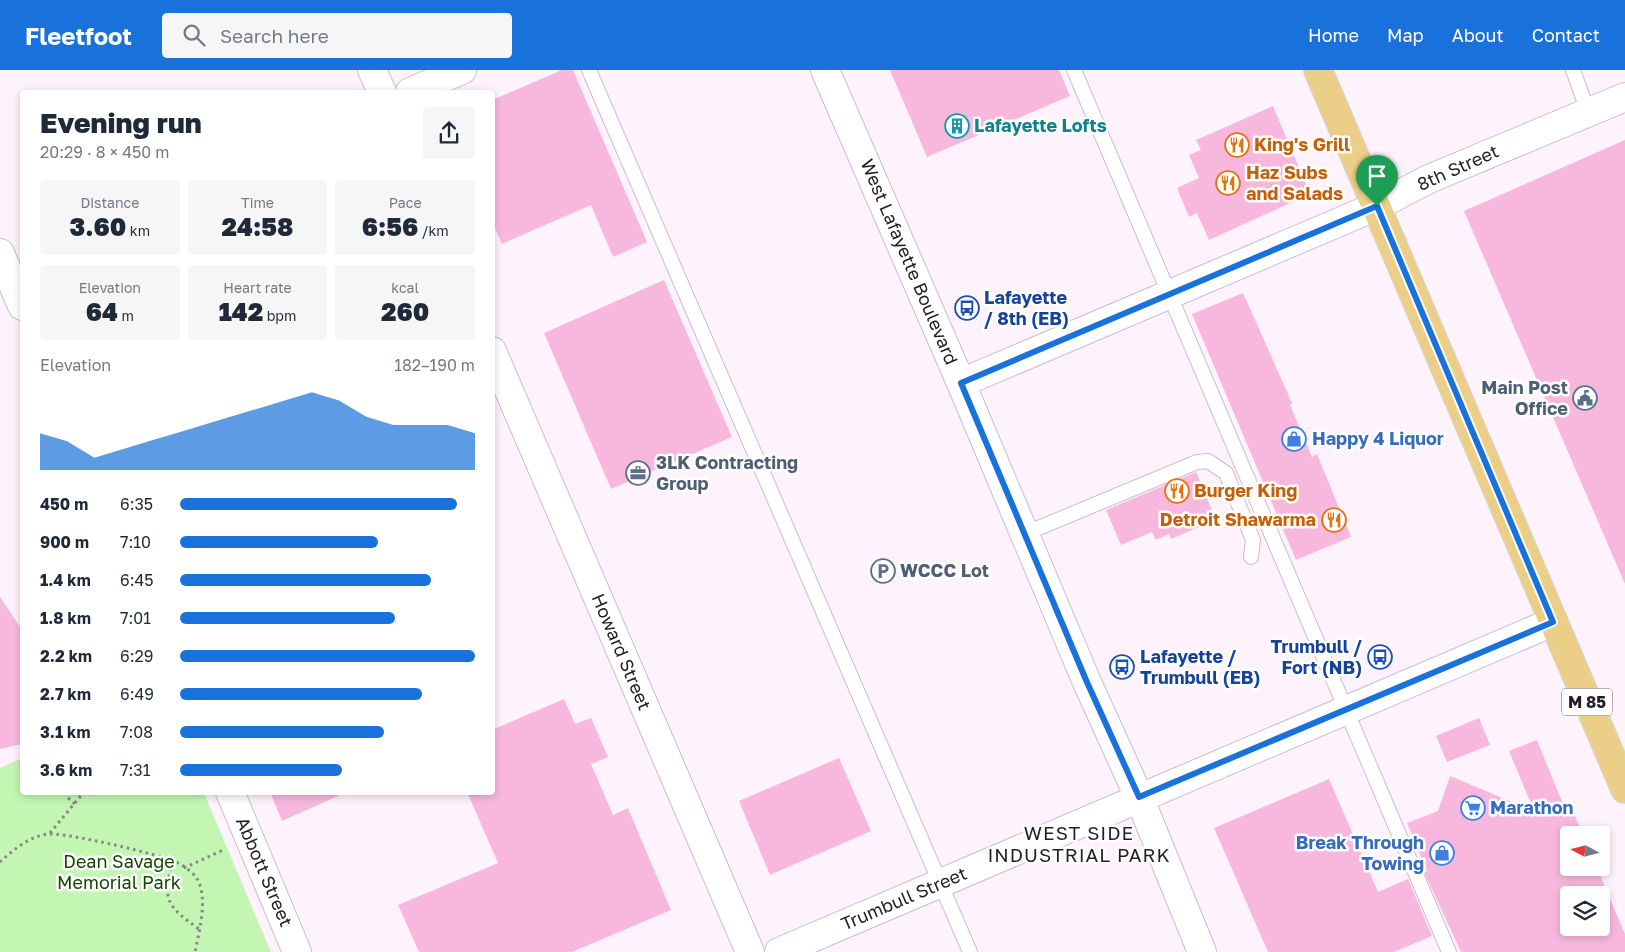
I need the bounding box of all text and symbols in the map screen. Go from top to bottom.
search box [162,13,512,58]
text: Fleetfoot [25,21,132,50]
icon: search [180,21,208,49]
text: Search here [220,24,329,47]
text: Home [1308,24,1359,46]
text: Map [1387,24,1424,46]
text: About [1452,24,1504,46]
text: Contact [1532,24,1600,46]
text: Evening run [40,106,202,139]
button: share [423,107,475,159]
building icon: Lafayette Lofts [944,113,970,139]
place label: Lafayette Lofts [974,114,1107,136]
restaurant icon: King's Grill [1224,132,1250,158]
place label: King's Grill [1254,133,1350,155]
street label: 8th Street [1413,139,1502,195]
text: 20:29 · 8 × 450 m [40,142,169,162]
street label: West Lafayette Boulevard [857,155,963,368]
pin [1356,155,1398,206]
place label: Haz Subs and Salads [1246,161,1343,204]
icon: arrive [1363,162,1391,190]
restaurant icon: Haz Subs and Salads [1215,170,1241,196]
text: Distance [80,194,139,211]
text: Time [241,194,274,211]
text: Pace [389,194,422,211]
text: 3.60 [70,211,126,242]
text: 24:58 [222,211,293,242]
text: 6:56 [362,211,418,242]
text: km [126,222,150,239]
text: /km [418,222,449,239]
text: Elevation [79,279,141,296]
text: Heart rate [223,279,292,296]
text: kcal [391,279,419,296]
place label: Lafayette / 8th (EB) [984,286,1069,329]
bus stop icon: Lafayette / 8th (EB) [954,295,980,321]
text: 64 [86,296,118,327]
text: 142 [219,296,263,327]
text: 260 [381,296,429,327]
text: m [118,307,134,324]
text: bpm [263,307,296,324]
text: Elevation [40,355,111,375]
text: 182–190 m [394,355,475,375]
place label: Main Post Office [1481,376,1568,419]
public building icon: Main Post Office [1572,385,1598,411]
shop icon: Happy 4 Liquor [1281,426,1307,452]
place label: Happy 4 Liquor [1312,427,1444,449]
place label: 3LK Contracting Group [656,451,798,494]
office icon: 3LK Contracting Group [625,460,651,486]
restaurant icon: Burger King [1164,478,1190,504]
place label: Burger King [1194,479,1297,501]
text: 450 m [40,494,88,514]
text: 6:35 [120,494,153,514]
restaurant icon: Detroit Shawarma [1321,507,1347,533]
place label: Detroit Shawarma [1160,508,1316,530]
text: 900 m [40,532,89,552]
text: 7:10 [120,532,151,552]
parking icon: WCCC Lot [870,558,896,584]
place label: WCCC Lot [900,559,989,581]
text: 1.4 km [40,570,91,590]
text: 6:45 [120,570,154,590]
street label: Howard Street [587,590,656,713]
text: 1.8 km [40,608,91,628]
text: 7:01 [120,608,151,628]
place label: Trumbull / Fort (NB) [1271,635,1362,678]
bus stop icon: Trumbull / Fort (NB) [1367,644,1393,670]
place label: Lafayette / Trumbull (EB) [1140,645,1260,688]
text: 2.2 km [40,646,92,666]
text: 6:29 [120,646,153,666]
bus stop icon: Lafayette / Trumbull (EB) [1109,654,1135,680]
text: 2.7 km [40,684,91,704]
text: 6:49 [120,684,154,704]
road number: M 85 [1562,688,1612,716]
text: 3.1 km [40,722,90,742]
text: 7:08 [120,722,153,742]
text: 3.6 km [40,760,92,780]
text: 7:31 [120,760,150,780]
supermarket icon: Marathon [1460,795,1486,821]
place label: Marathon [1490,796,1574,818]
street label: Abbott Street [232,813,298,930]
district label: WEST SIDE INDUSTRIAL PARK [987,821,1171,866]
north arrow [1560,826,1610,876]
map controls [1560,826,1610,936]
place label: Break Through Towing [1296,831,1424,874]
shop icon: Break Through Towing [1429,840,1455,866]
park label: Dean Savage Memorial Park [57,850,181,893]
street label: Trumbull Street [837,862,970,935]
button: layers [1560,886,1610,936]

